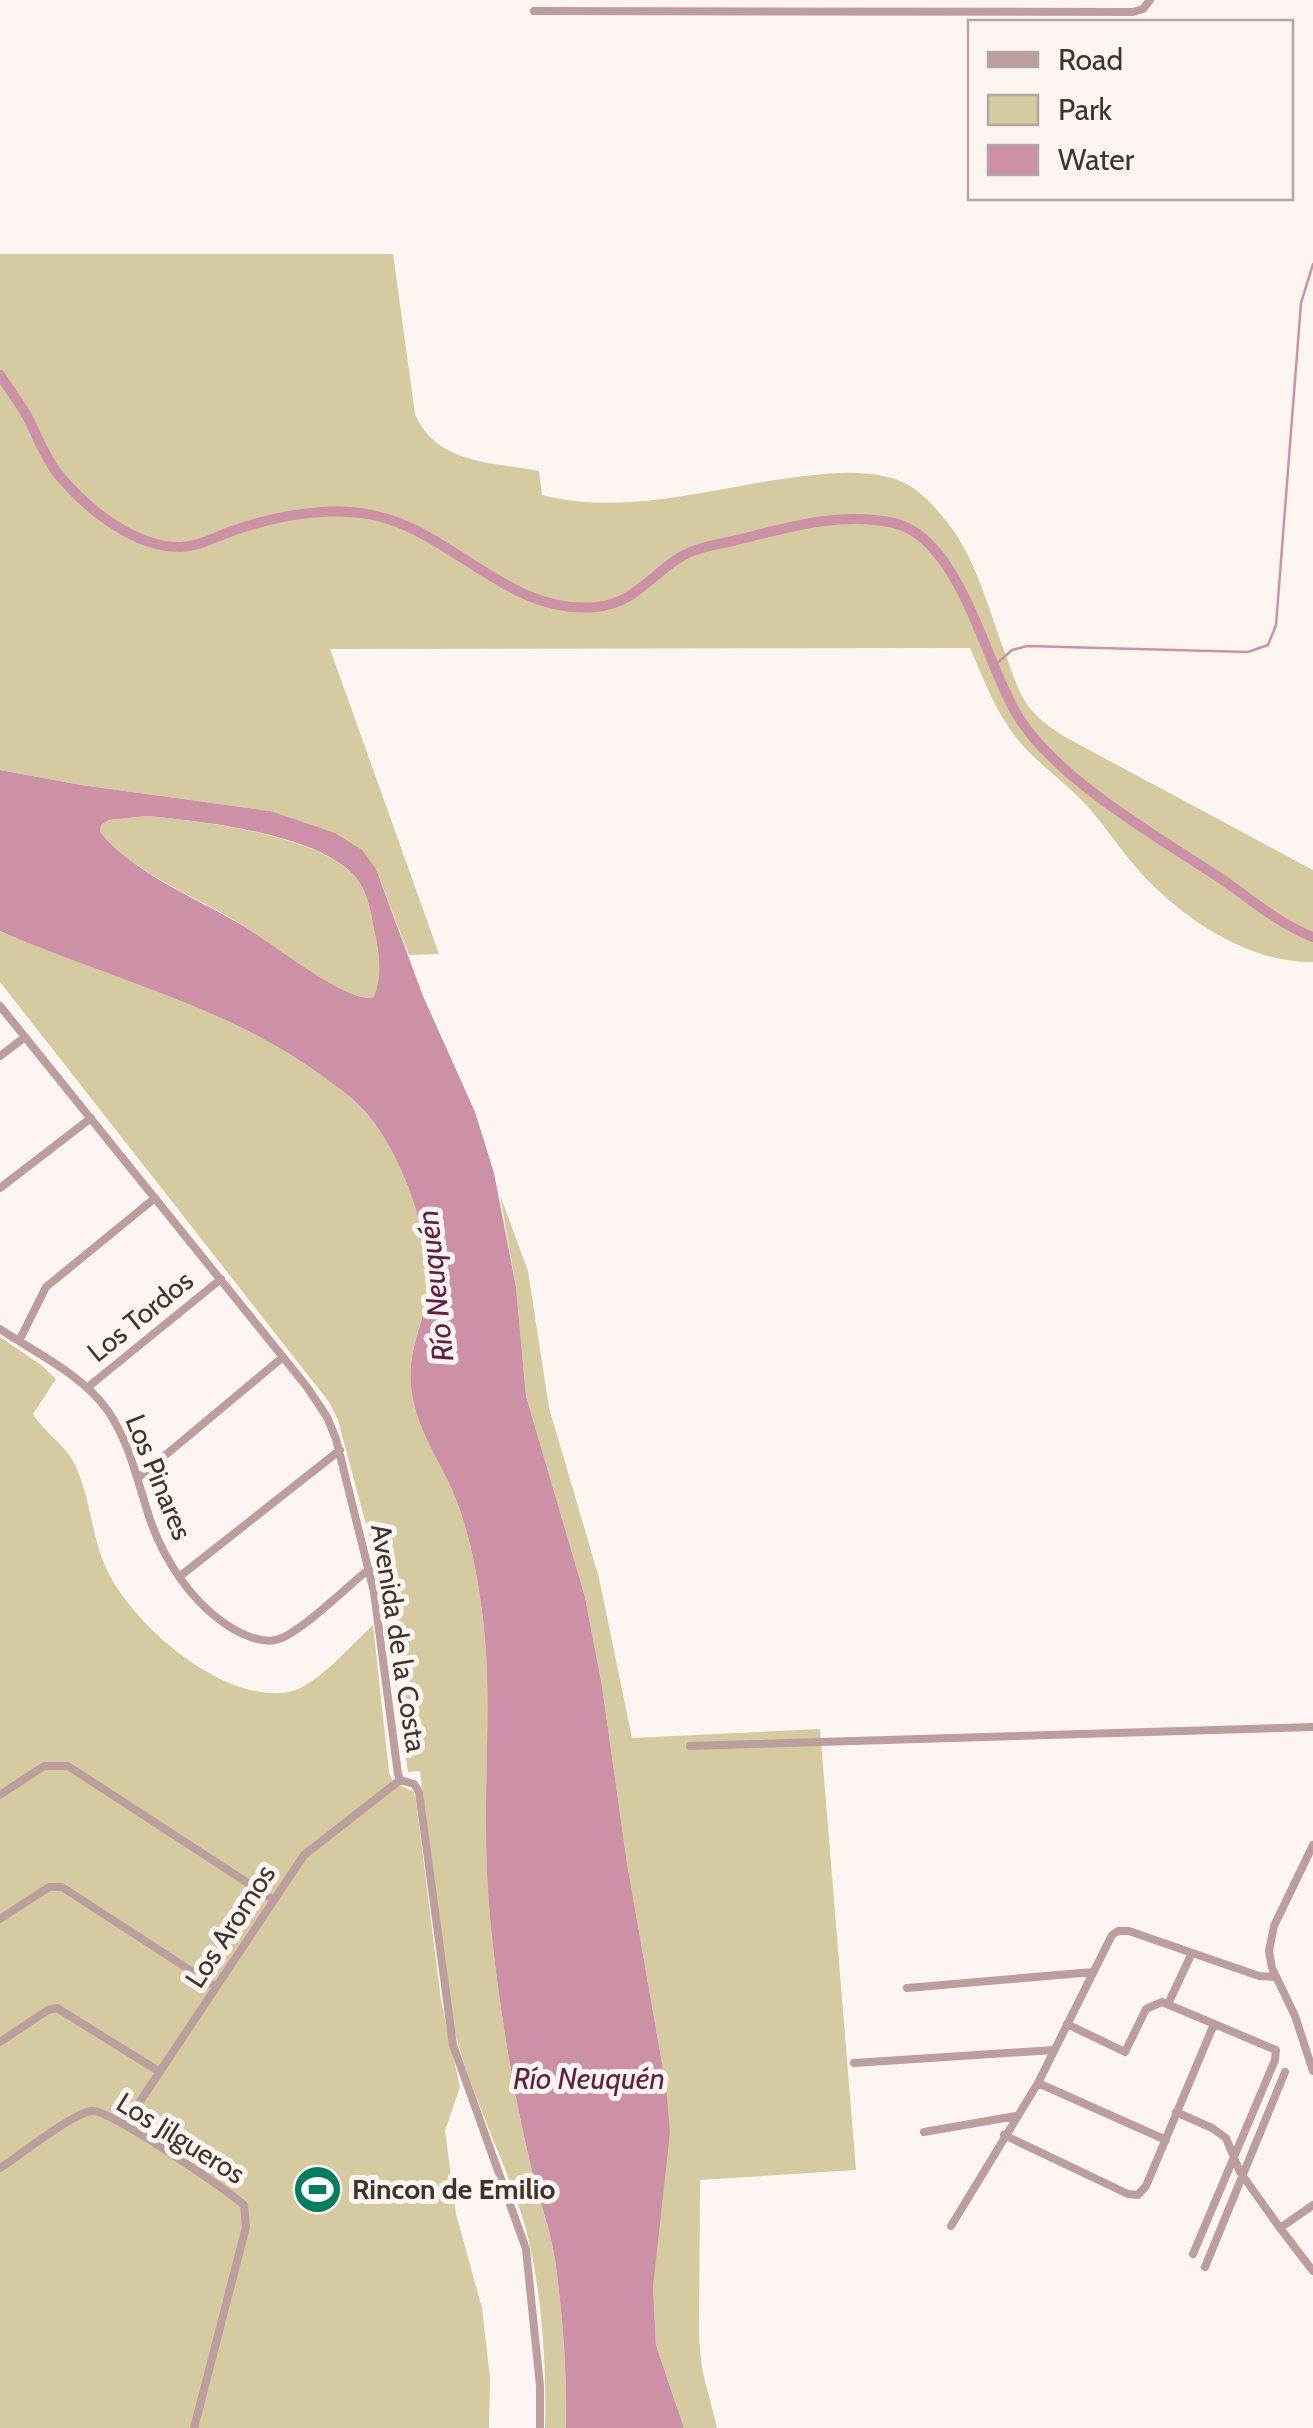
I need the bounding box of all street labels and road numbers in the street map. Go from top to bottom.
street label: Los Tordos [80,1263,200,1369]
street label: Los Pinares [118,1409,200,1545]
street label: Avenida de la Costa [364,1522,434,1755]
street label: Los Aromos [178,1858,282,1994]
street label: Los Jilgueros [111,2085,251,2191]

